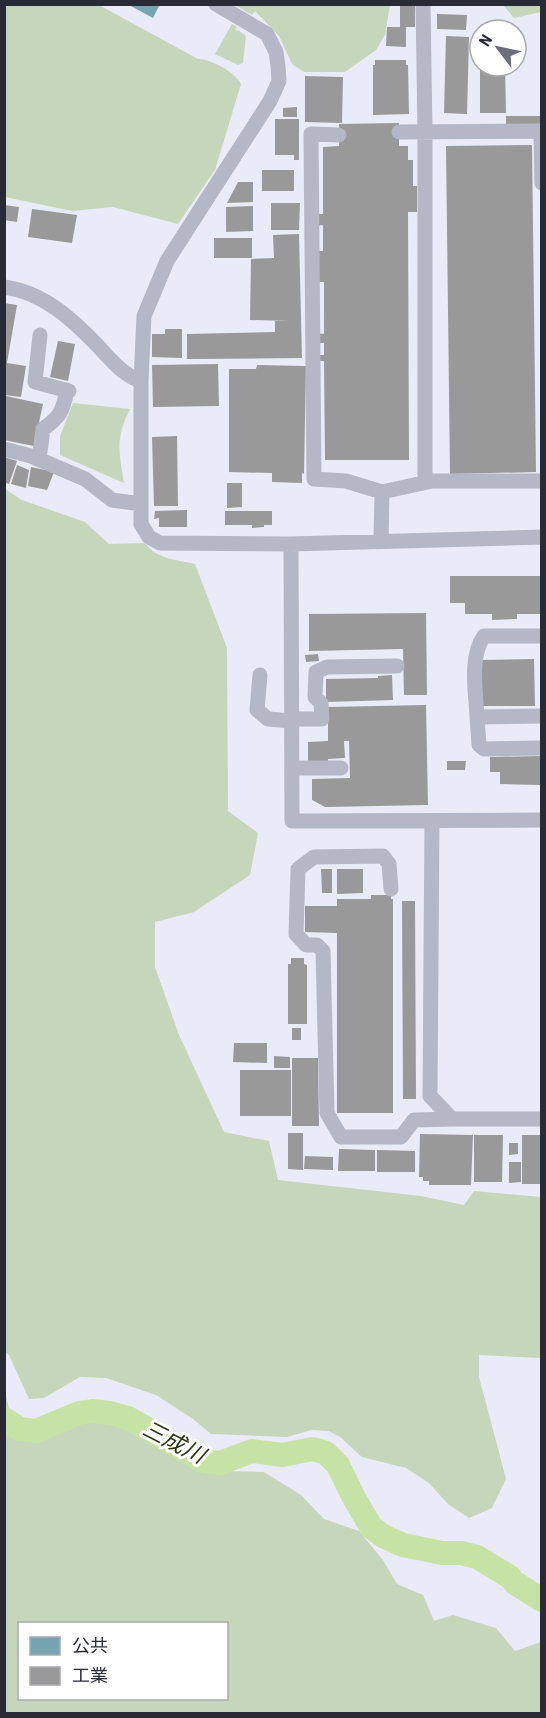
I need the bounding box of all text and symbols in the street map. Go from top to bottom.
north arrow [468,18,528,78]
text: N [475,31,496,50]
water label: 三成川 [139,1416,211,1469]
legend [18,1622,228,1700]
text: 公共 [72,1635,108,1656]
text: 工業 [72,1665,108,1686]

